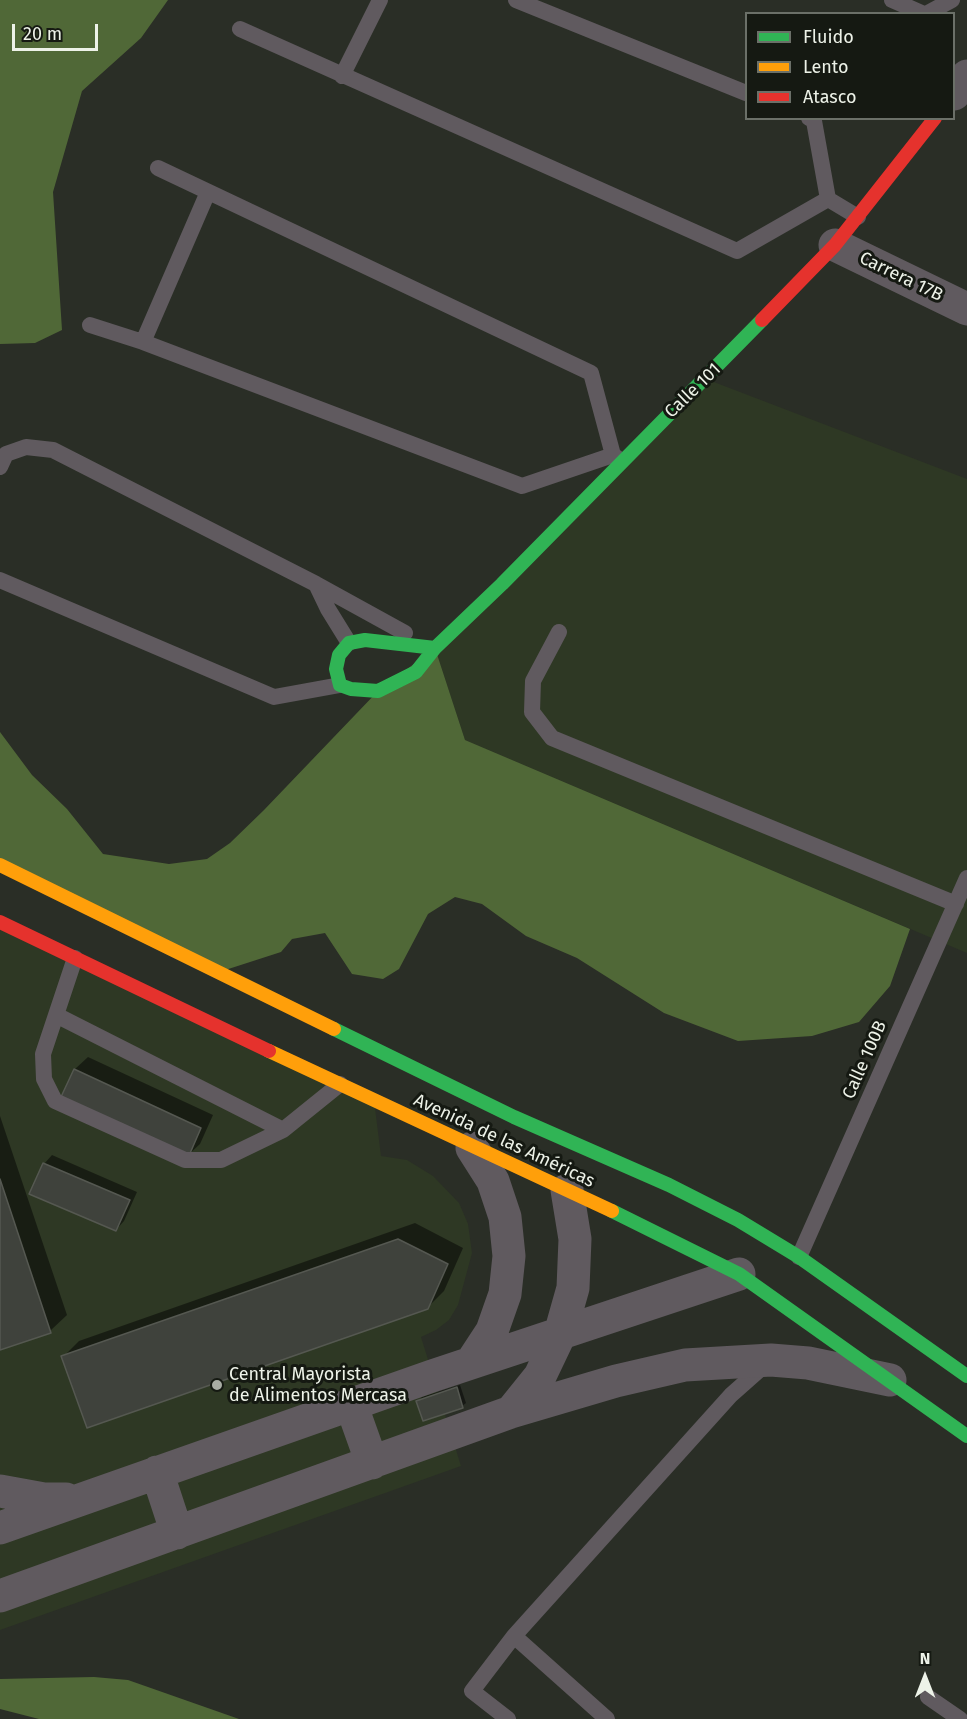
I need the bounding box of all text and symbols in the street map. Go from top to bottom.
scale bar [15,12,100,50]
legend [745,12,955,120]
text: 20 m [23,23,62,45]
text: Fluido [803,26,854,48]
text: Lento [803,56,849,78]
text: Atasco [803,86,856,108]
street label: Carrera 17B [856,247,946,307]
street label: Calle 101 [660,359,726,423]
street label: Calle 100B [838,1018,892,1102]
street label: Avenida de las Américas [410,1090,598,1192]
place label: Central Mayorista de Alimentos Mercasa [229,1364,407,1406]
marker: Central Mayorista de Alimentos Mercasa [210,1378,224,1392]
north arrow [895,1647,955,1707]
text: N [920,1649,930,1668]

